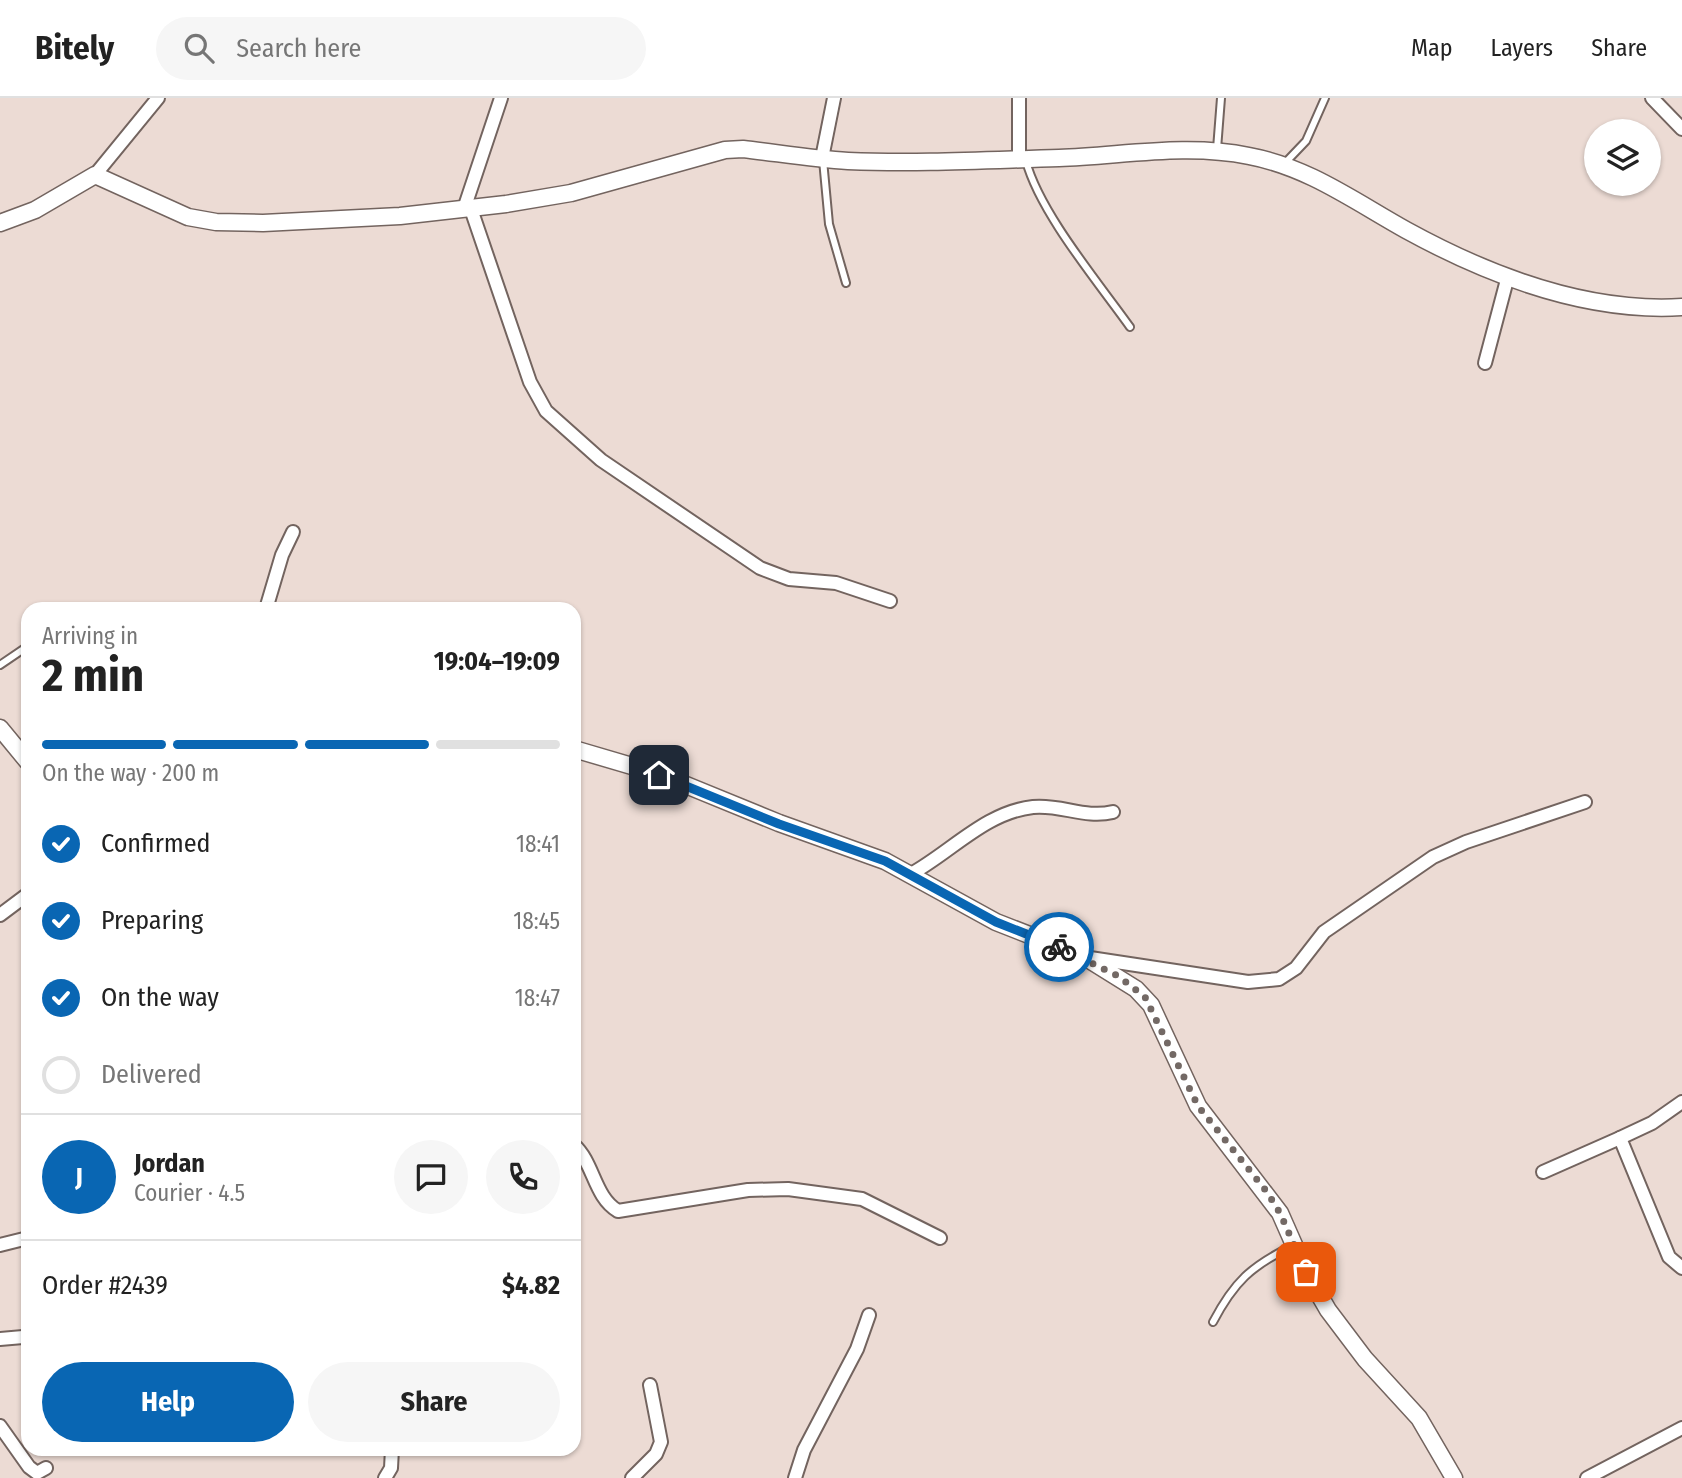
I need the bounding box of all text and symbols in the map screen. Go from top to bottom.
search box [156,17,646,80]
text: Bitely [35,28,114,68]
icon: search [180,29,218,67]
text: Search here [236,33,361,64]
text: Map [1411,34,1453,62]
text: Layers [1491,34,1553,62]
text: Share [1591,34,1647,62]
map controls [1584,119,1661,196]
button: layers [1584,119,1661,196]
text: Arriving in [42,622,138,650]
text: 19:04–19:09 [434,646,560,677]
text: 2 min [42,648,144,703]
pin [629,745,689,805]
icon: home [640,756,678,794]
text: On the way · 200 m [42,759,219,787]
icon: check [42,825,80,863]
text: Confirmed [101,828,211,859]
text: 18:41 [516,830,560,858]
icon: check [42,902,80,940]
text: Preparing [101,905,203,936]
text: 18:45 [513,907,560,935]
courier [1024,912,1094,982]
icon: bike [1040,928,1078,966]
icon: check [42,979,80,1017]
text: On the way [101,982,219,1013]
text: 18:47 [515,984,560,1012]
text: Delivered [101,1059,202,1090]
button: chat [394,1140,468,1214]
button: phone [486,1140,560,1214]
text: Jordan [134,1148,205,1179]
text: J [75,1162,83,1193]
text: Courier · 4.5 [134,1179,245,1207]
pin [1276,1242,1336,1302]
icon: bag [1287,1253,1325,1291]
text: Order #2439 [42,1270,168,1301]
text: $4.82 [502,1270,560,1301]
button: Help [42,1362,294,1442]
button: Share [308,1362,560,1442]

